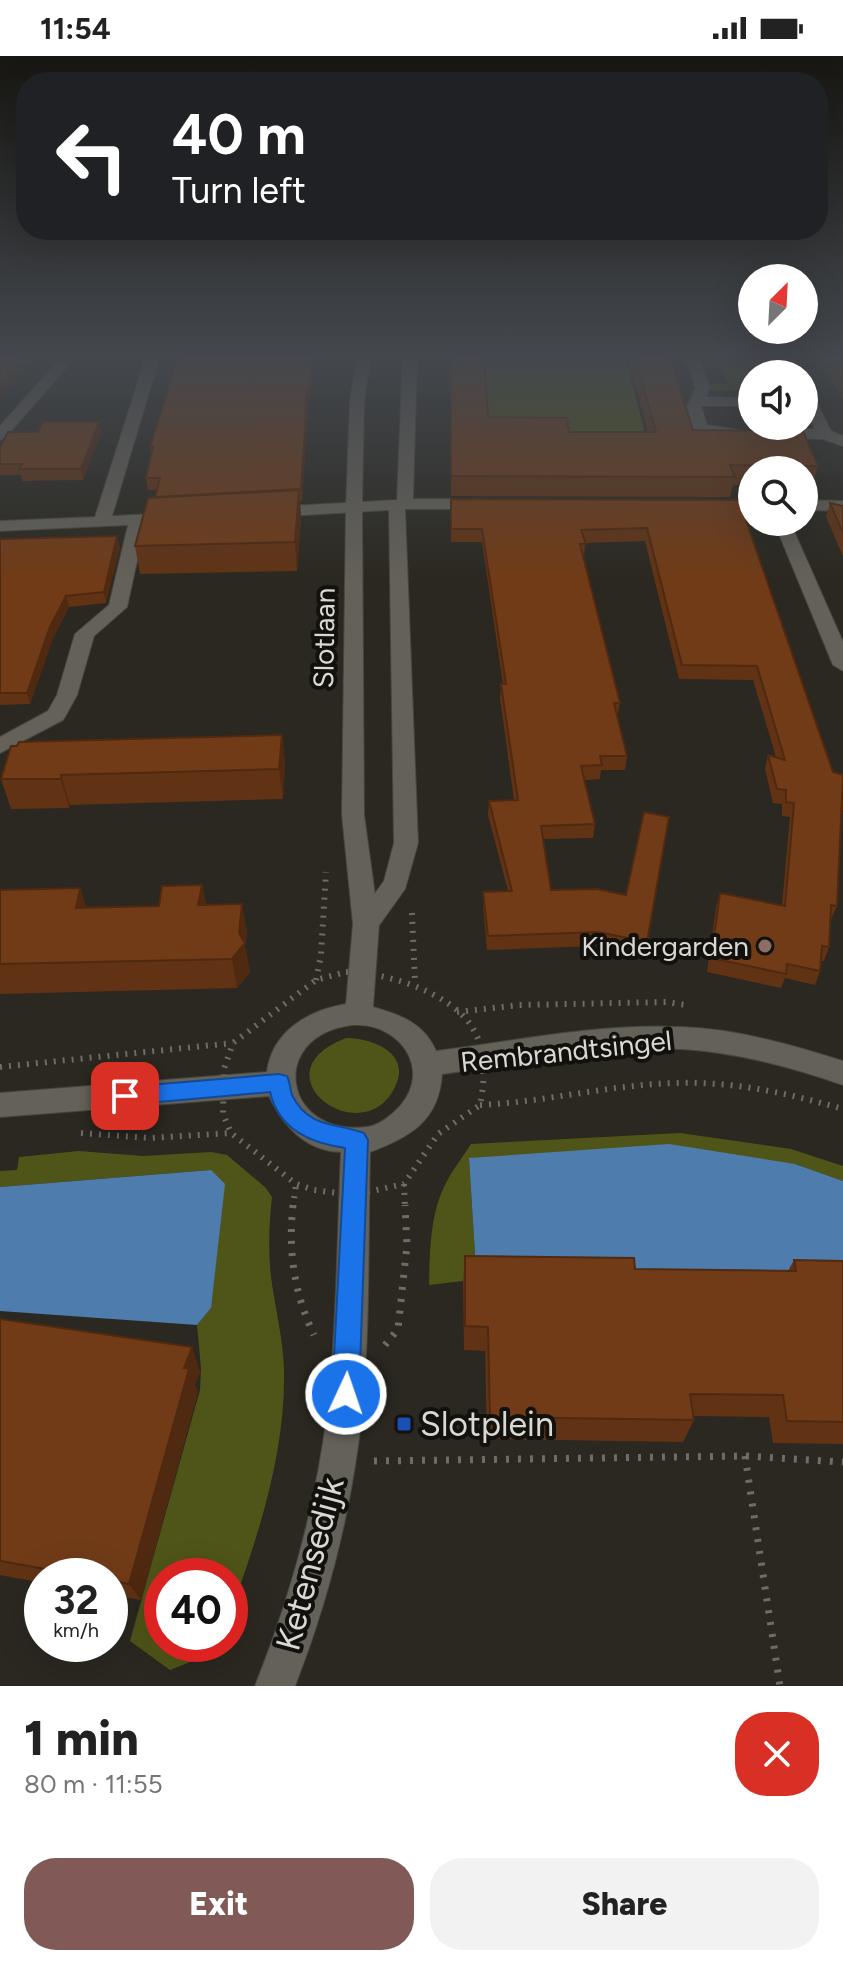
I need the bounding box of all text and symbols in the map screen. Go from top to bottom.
text: 11:54 [40,10,111,47]
text: 40 m [172,101,306,168]
icon: left [40,104,144,208]
text: Turn left [172,169,306,212]
north arrow [738,264,818,344]
map controls [738,264,818,536]
button: sound [738,360,818,440]
button: search [738,456,818,536]
street label: Slotlaan [306,587,342,689]
place label: Kindergarden [581,929,749,963]
marker: Kindergarden [756,937,774,955]
street label: Rembrandtsingel [459,1023,673,1079]
pin [91,1062,159,1130]
icon: arrive [103,1074,147,1118]
position arrow [304,1352,388,1436]
place label: Slotplein [420,1404,554,1445]
marker: Slotplein [395,1415,413,1433]
street label: Ketensedijk [267,1473,353,1655]
speed limit sign: 40 [144,1558,248,1662]
text: 32 [53,1576,99,1624]
text: km/h [53,1618,99,1642]
text: 1 min [24,1709,139,1767]
button: close [735,1712,819,1796]
text: 80 m · 11:55 [24,1768,163,1800]
button: Exit [24,1858,414,1950]
button: Share [430,1858,819,1950]

